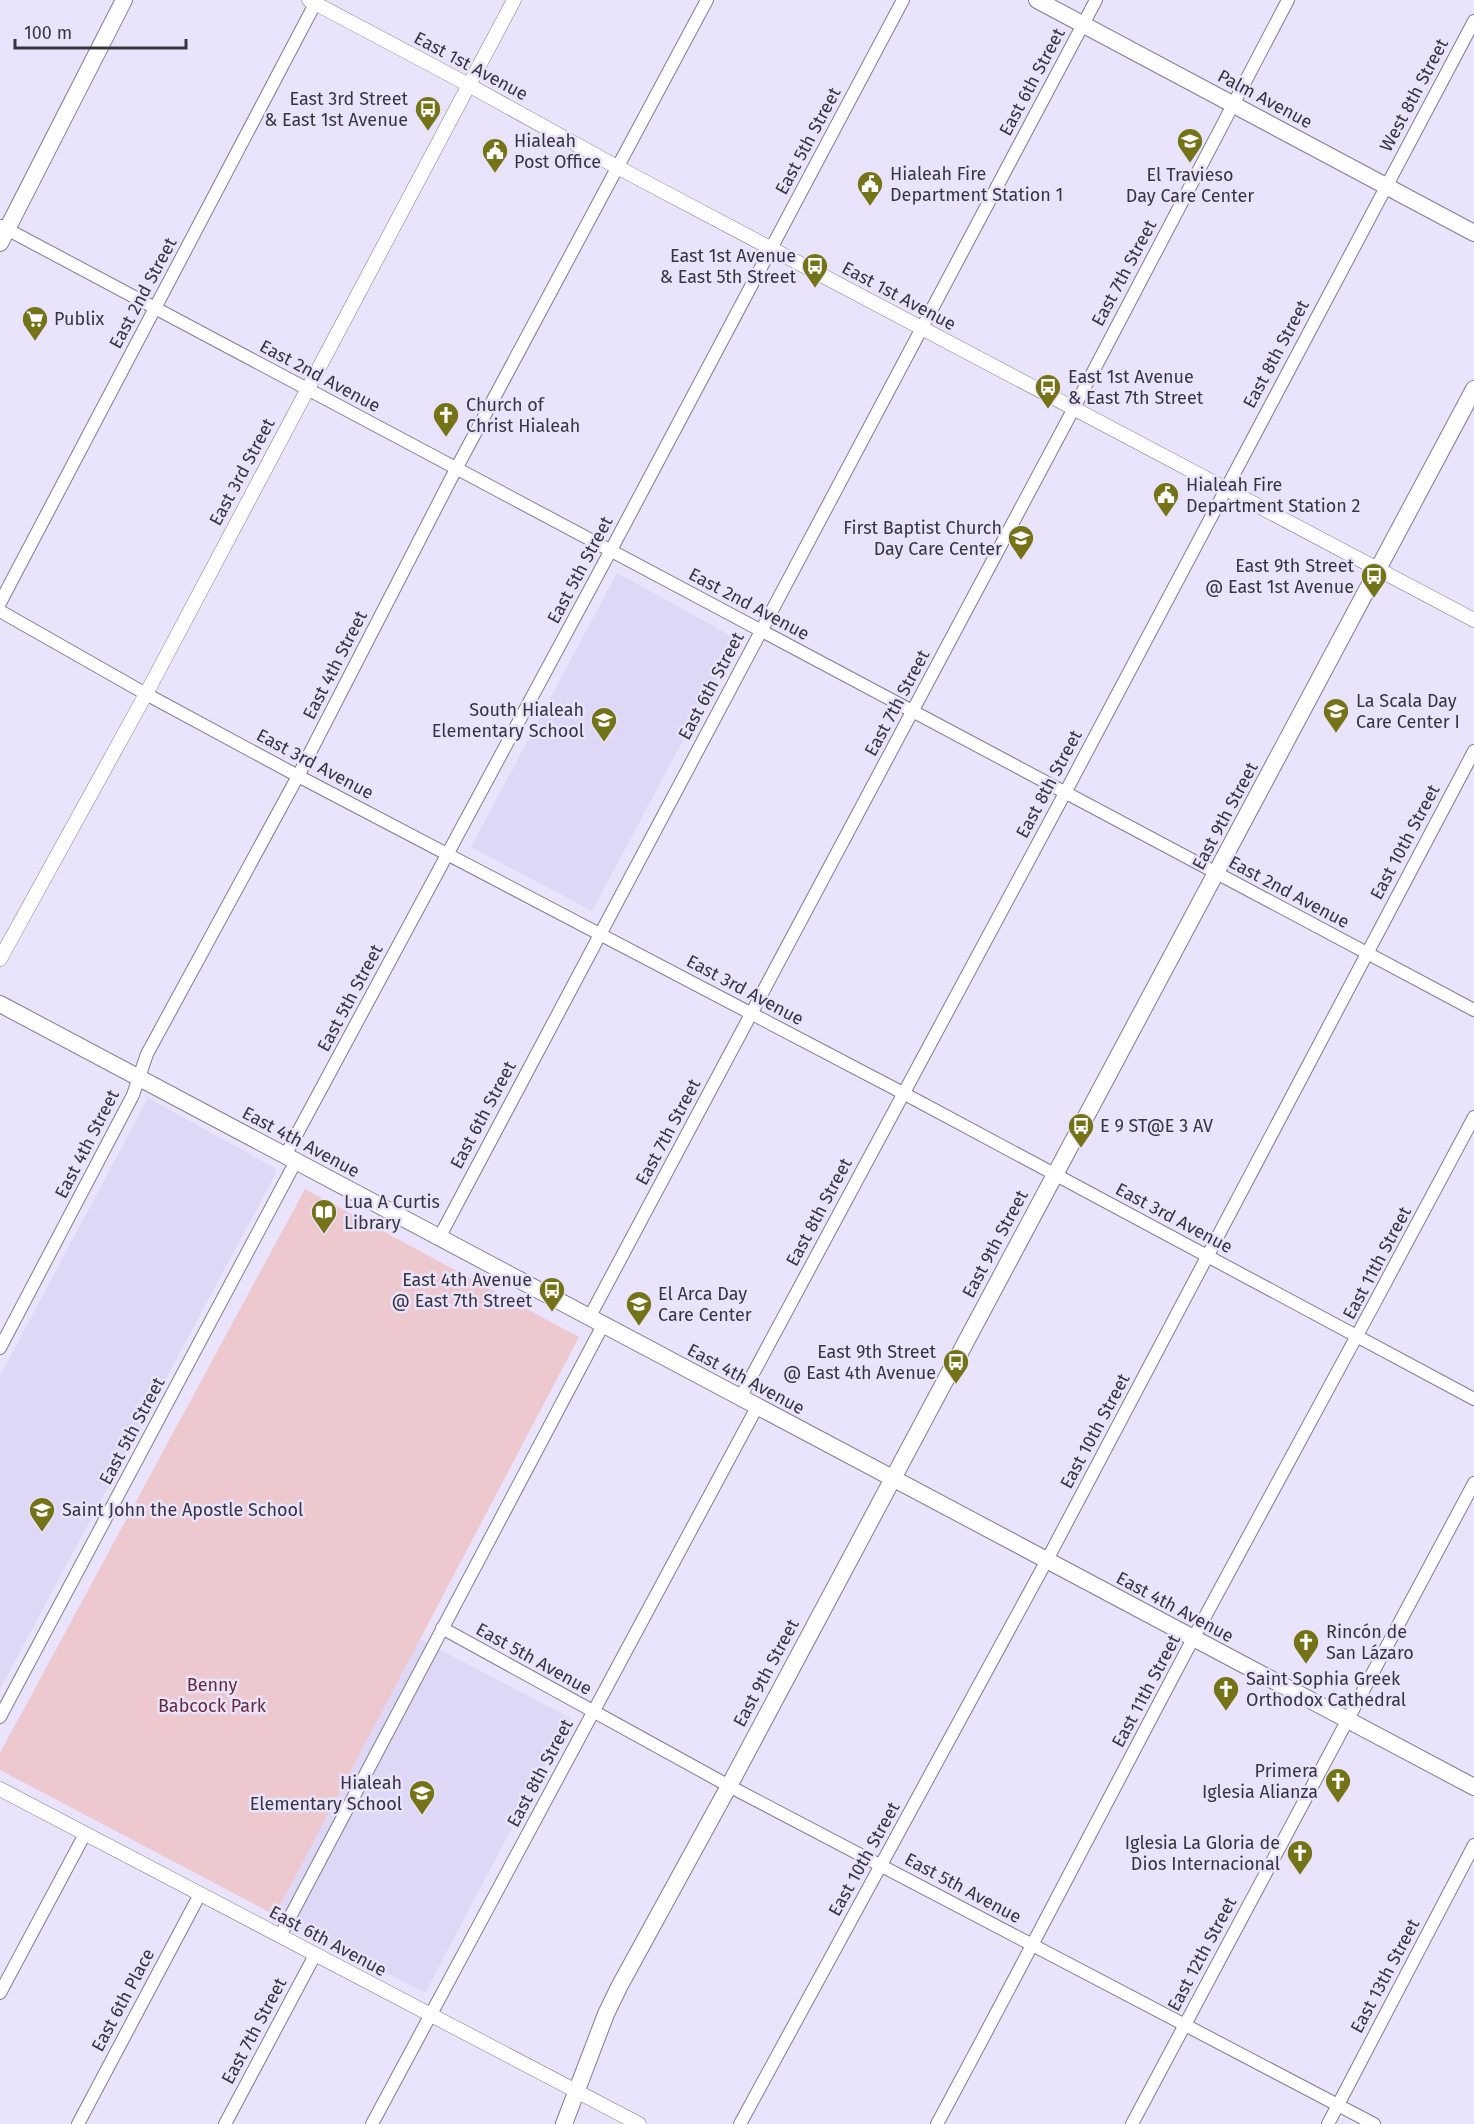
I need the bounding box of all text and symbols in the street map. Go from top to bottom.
scale bar [15,12,186,50]
text: 100 m [24,22,72,44]
street label: East 6th Street [994,24,1070,140]
street label: East 1st Avenue [410,27,532,105]
street label: West 8th Street [1375,34,1453,155]
street label: Palm Avenue [1214,65,1316,133]
street label: East 5th Street [771,83,846,198]
place label: East 3rd Street & East 1st Avenue [264,88,408,131]
bus stop icon: East 3rd Street & East 1st Avenue [413,94,443,132]
school or university icon: El Travieso Day Care Center [1175,126,1205,164]
place label: Hialeah Post Office [514,130,601,173]
public building icon: Hialeah Post Office [480,136,510,174]
place label: Hialeah Fire Department Station 1 [890,163,1063,206]
place label: El Travieso Day Care Center [1126,164,1254,207]
public building icon: Hialeah Fire Department Station 1 [855,169,885,207]
street label: East 7th Street [1087,216,1161,330]
street label: East 2nd Street [105,233,182,352]
place label: East 1st Avenue & East 5th Street [660,245,796,288]
bus stop icon: East 1st Avenue & East 5th Street [800,251,830,289]
street label: East 1st Avenue [838,257,960,335]
street label: East 8th Street [1238,296,1314,412]
supermarket icon: Publix [20,304,50,342]
place label: Publix [54,308,104,330]
street label: East 2nd Avenue [256,335,384,417]
place label: East 1st Avenue & East 7th Street [1068,366,1204,409]
bus stop icon: East 1st Avenue & East 7th Street [1033,372,1063,410]
place label: Church of Christ Hialeah [466,394,580,437]
church icon: Church of Christ Hialeah [431,400,461,438]
street label: East 3rd Street [204,414,280,529]
place label: Hialeah Fire Department Station 2 [1186,474,1361,517]
public building icon: Hialeah Fire Department Station 2 [1151,480,1181,518]
street label: East 5th Street [543,512,618,627]
place label: First Baptist Church Day Care Center [843,517,1002,560]
school or university icon: First Baptist Church Day Care Center [1006,523,1036,561]
place label: East 9th Street @ East 1st Avenue [1205,555,1354,598]
bus stop icon: East 9th Street @ East 1st Avenue [1359,561,1389,599]
street label: East 2nd Avenue [685,563,813,645]
street label: East 4th Street [298,607,372,723]
street label: East 6th Street [673,628,749,744]
street label: East 7th Street [860,646,934,760]
place label: La Scala Day Care Center I [1356,690,1460,733]
school or university icon: La Scala Day Care Center I [1321,696,1351,734]
place label: South Hialeah Elementary School [432,699,584,742]
school or university icon: South Hialeah Elementary School [589,705,619,743]
street label: East 3rd Avenue [253,724,377,804]
street label: East 8th Street [1011,726,1087,842]
street label: East 9th Street [1187,758,1263,874]
street label: East 10th Street [1365,780,1445,903]
street label: East 2nd Avenue [1225,851,1353,933]
street label: East 5th Street [313,940,388,1055]
street label: East 3rd Avenue [683,950,807,1030]
street label: East 6th Street [445,1057,521,1173]
street label: East 7th Street [631,1075,705,1189]
street label: East 4th Street [50,1086,124,1202]
street label: East 4th Avenue [239,1102,363,1182]
bus stop icon: E 9 ST@E 3 AV [1066,1111,1096,1149]
place label: E 9 ST@E 3 AV [1100,1115,1213,1137]
street label: East 8th Street [781,1154,857,1270]
street label: East 3rd Avenue [1112,1178,1236,1258]
street label: East 9th Street [957,1186,1033,1302]
place label: Lua A Curtis Library [344,1191,440,1234]
library icon: Lua A Curtis Library [309,1197,339,1235]
street label: East 11th Street [1338,1202,1416,1323]
place label: East 4th Avenue @ East 7th Street [392,1269,532,1312]
bus stop icon: East 4th Avenue @ East 7th Street [537,1275,567,1313]
place label: El Arca Day Care Center [658,1283,752,1326]
school or university icon: El Arca Day Care Center [624,1289,654,1327]
street label: East 4th Avenue [684,1339,808,1419]
place label: East 9th Street @ East 4th Avenue [783,1341,936,1384]
bus stop icon: East 9th Street @ East 4th Avenue [941,1347,971,1385]
street label: East 10th Street [1055,1369,1135,1492]
street label: East 5th Street [95,1373,170,1488]
school or university icon: Saint John the Apostle School [27,1495,57,1533]
place label: Saint John the Apostle School [62,1499,303,1521]
street label: East 4th Avenue [1113,1567,1237,1647]
street label: East 9th Street [728,1615,804,1731]
street label: East 5th Avenue [472,1618,596,1700]
place label: Rincón de San Lázaro [1326,1621,1414,1664]
church icon: Rincón de San Lázaro [1291,1627,1321,1665]
street label: East 11th Street [1107,1630,1185,1751]
place label: Saint Sophia Greek Orthodox Cathedral [1246,1668,1406,1711]
park label: Benny Babcock Park [158,1674,267,1717]
church icon: Saint Sophia Greek Orthodox Cathedral [1211,1674,1241,1712]
street label: East 8th Street [502,1715,578,1831]
place label: Primera Iglesia Alianza [1202,1760,1318,1803]
church icon: Primera Iglesia Alianza [1323,1766,1353,1804]
place label: Hialeah Elementary School [250,1772,402,1815]
school or university icon: Hialeah Elementary School [407,1778,437,1816]
street label: East 10th Street [824,1798,905,1920]
place label: Iglesia La Gloria de Dios Internacional [1125,1832,1280,1875]
church icon: Iglesia La Gloria de Dios Internacional [1285,1838,1315,1876]
street label: East 5th Avenue [901,1848,1025,1928]
street label: East 12th Street [1163,1893,1242,2015]
street label: East 6th Avenue [266,1901,390,1981]
street label: East 13th Street [1346,1915,1425,2037]
street label: East 6th Place [87,1945,159,2055]
street label: East 7th Street [217,1974,291,2088]

